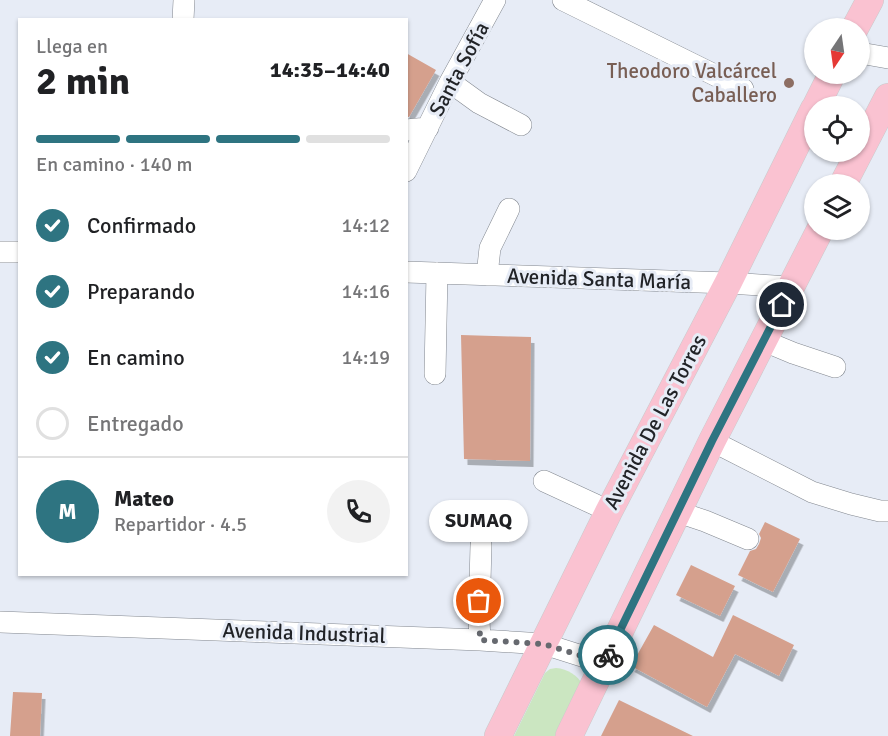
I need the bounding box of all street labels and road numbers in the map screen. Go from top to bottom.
street label: Santa Sofía [423,17,495,121]
street label: Avenida Santa María [506,263,692,295]
street label: Avenida De Las Torres [598,330,712,514]
street label: Avenida Industrial [222,617,386,649]

